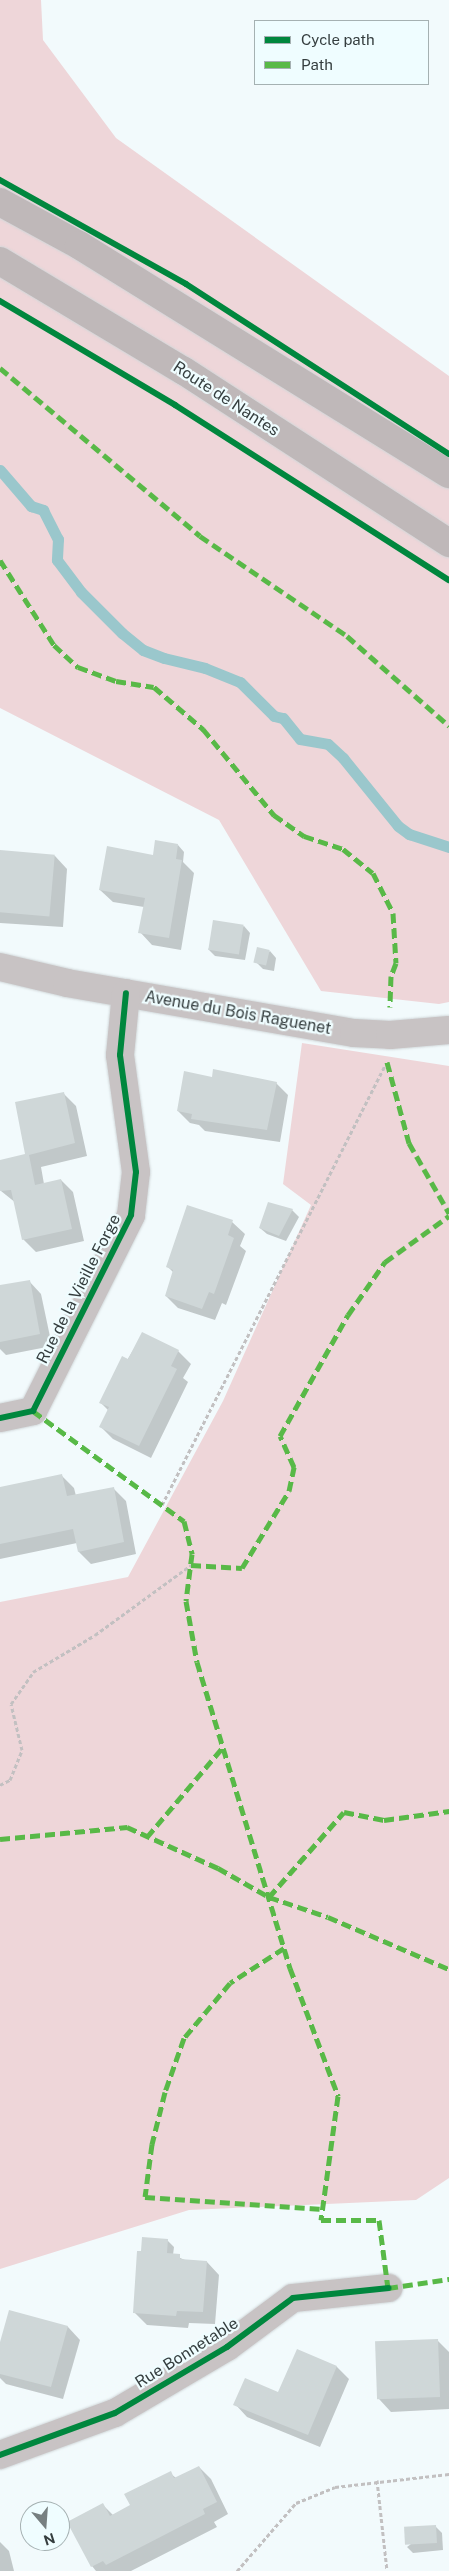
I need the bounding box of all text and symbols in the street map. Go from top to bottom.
legend [254,20,429,85]
text: Cycle path [301,31,375,48]
text: Path [301,56,333,73]
street label: Route de Nantes [169,357,283,441]
street label: Avenue du Bois Raguenet [143,987,333,1039]
street label: Rue de la Vieille Forge [33,1211,125,1367]
street label: Rue Bonnetable [132,2314,242,2392]
north arrow [20,2501,70,2551]
text: N [42,2530,57,2549]

